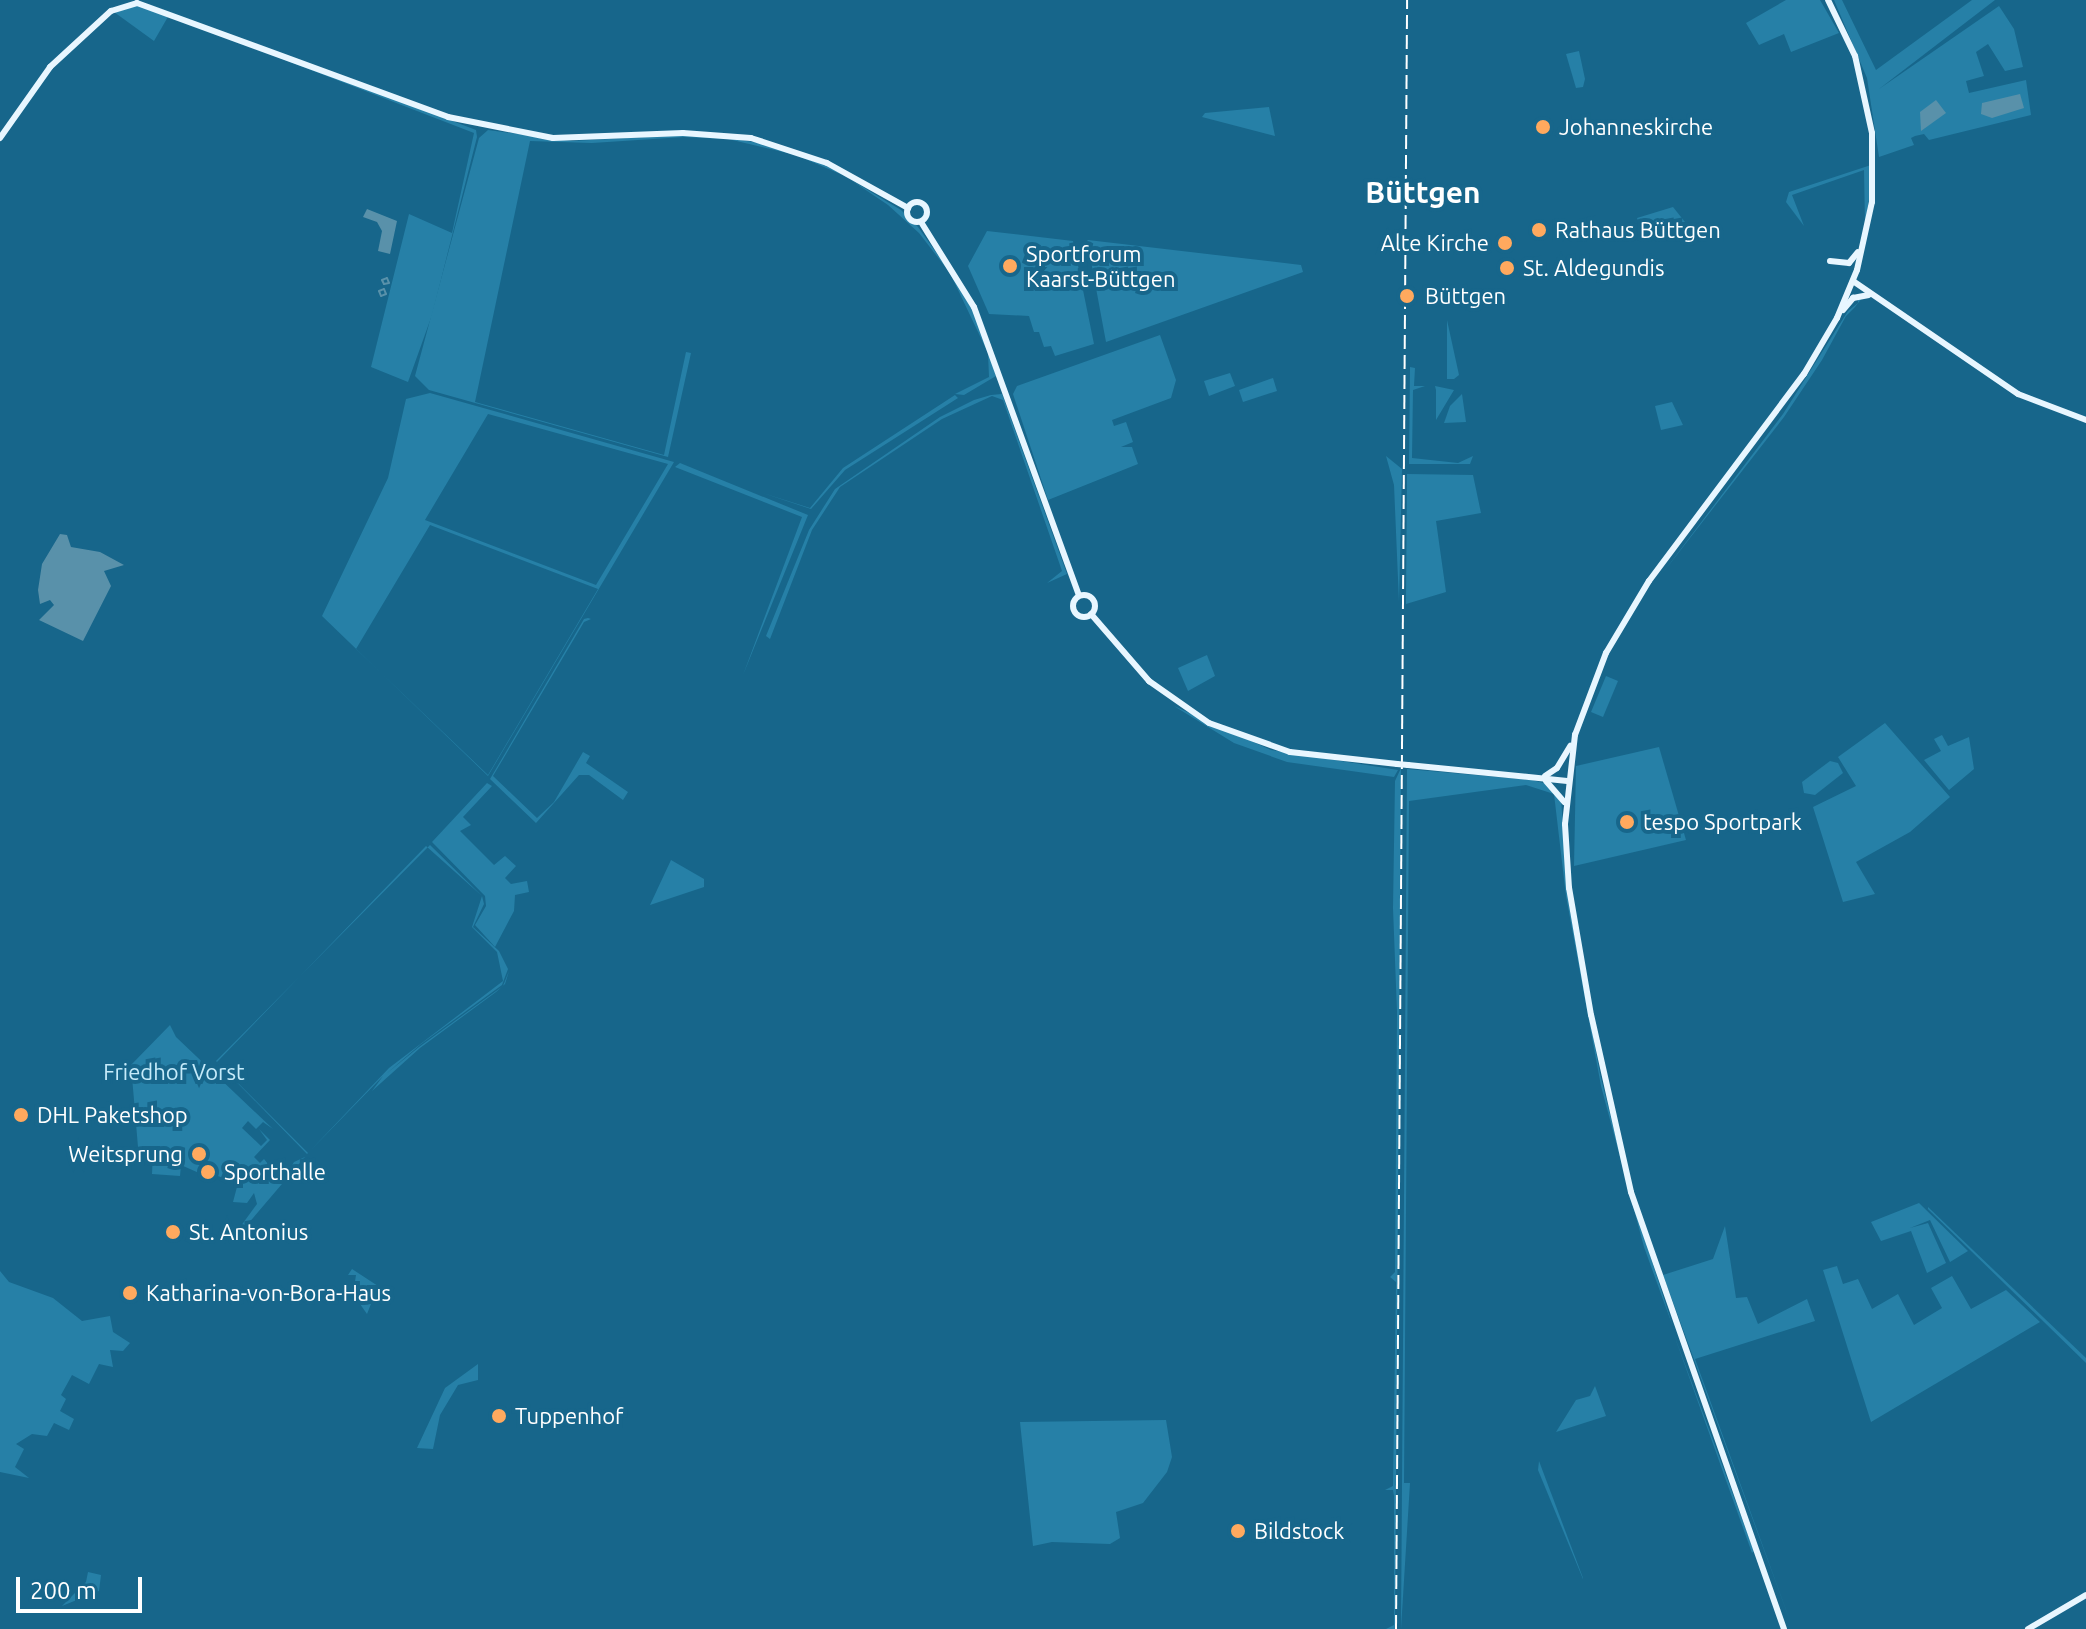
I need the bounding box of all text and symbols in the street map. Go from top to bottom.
place label: Johanneskirche [1559,114,1713,140]
marker: Johanneskirche [1534,118,1552,136]
district label: Büttgen [1365,174,1481,210]
place label: Rathaus Büttgen [1555,217,1721,243]
marker: Rathaus Büttgen [1530,221,1548,239]
place label: Alte Kirche [1381,230,1489,256]
marker: Alte Kirche [1496,234,1514,252]
place label: Sportforum Kaarst-Büttgen [1026,240,1175,292]
place label: St. Aldegundis [1523,255,1665,281]
marker: Sportforum Kaarst-Büttgen [1001,257,1019,275]
marker: St. Aldegundis [1498,259,1516,277]
place label: Büttgen [1425,283,1506,309]
marker: Büttgen [1396,285,1418,307]
place label: tespo Sportpark [1643,809,1802,835]
marker: tespo Sportpark [1618,813,1636,831]
park label: Friedhof Vorst [103,1059,245,1085]
place label: DHL Paketshop [37,1102,188,1128]
marker: DHL Paketshop [12,1106,30,1124]
place label: Weitsprung [68,1141,183,1167]
marker: Weitsprung [190,1145,208,1163]
place label: Sporthalle [224,1159,326,1185]
marker: Sporthalle [199,1163,217,1181]
place label: St. Antonius [189,1219,308,1245]
marker: St. Antonius [164,1223,182,1241]
place label: Katharina-von-Bora-Haus [146,1280,391,1306]
marker: Katharina-von-Bora-Haus [121,1284,139,1302]
place label: Tuppenhof [515,1403,623,1429]
marker: Tuppenhof [490,1407,508,1425]
place label: Bildstock [1254,1518,1344,1544]
marker: Bildstock [1229,1522,1247,1540]
scale bar [20,1561,146,1611]
text: 200 m [30,1577,97,1604]

